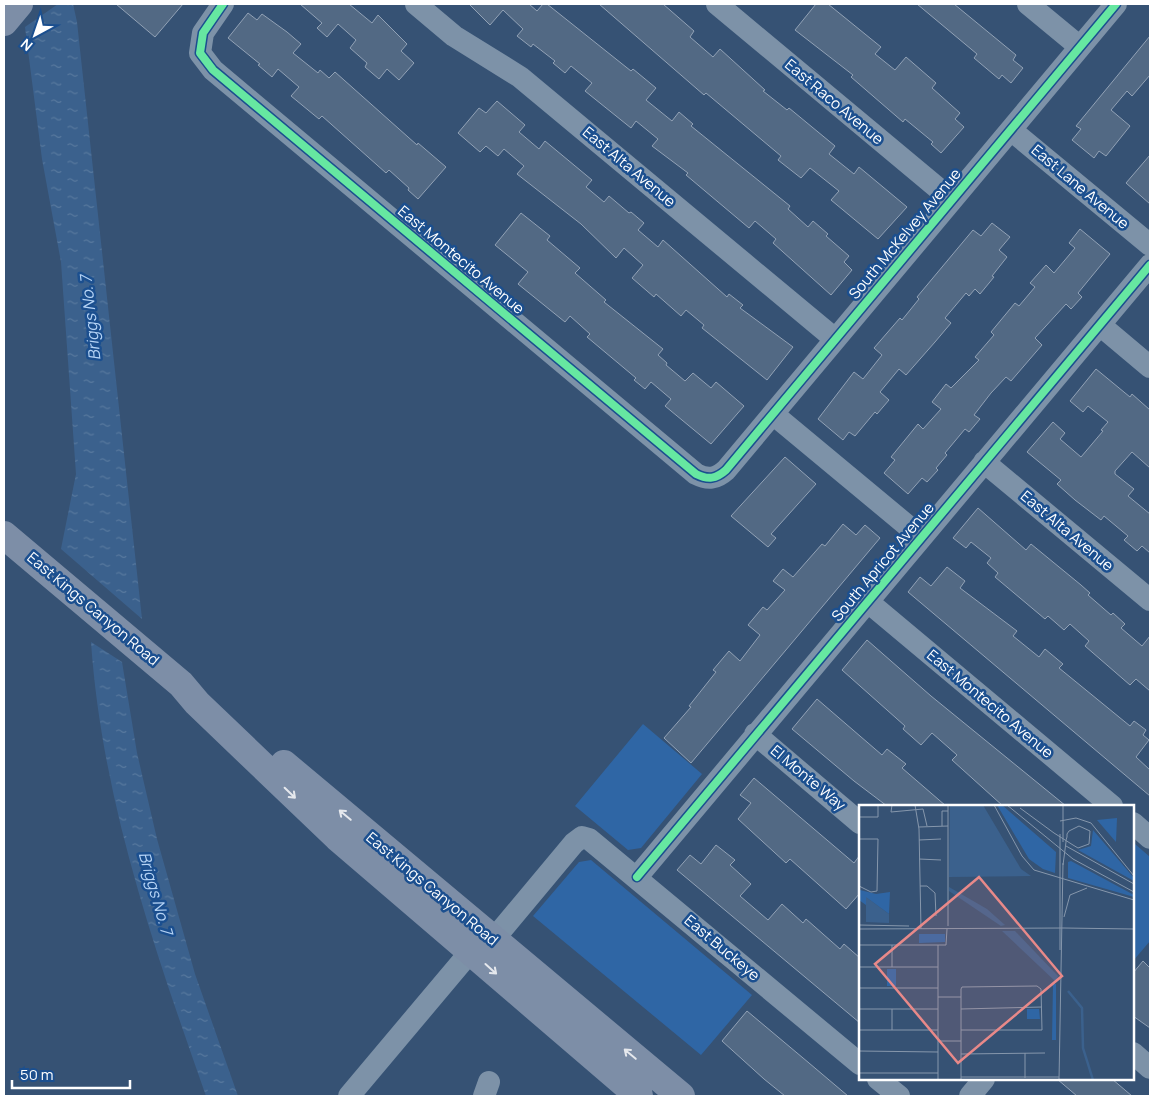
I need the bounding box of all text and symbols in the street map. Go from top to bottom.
north arrow [10,10,60,60]
text: N [16,35,36,56]
street label: East Raco Avenue [781,54,888,149]
street label: East Alta Avenue [578,121,680,212]
street label: East Lane Avenue [1027,139,1134,234]
street label: South McKelvey Avenue [844,164,966,303]
street label: East Montecito Avenue [394,200,529,319]
water label: Briggs No. 7 [74,272,105,362]
street label: East Alta Avenue [1016,485,1118,576]
street label: South Apricot Avenue [827,497,939,626]
street label: East Kings Canyon Road [23,547,164,670]
street label: East Montecito Avenue [923,644,1058,763]
street label: El Monte Way [766,740,850,815]
one-way arrow [284,787,296,799]
inset map [859,805,1134,1080]
one-way arrow [338,809,351,821]
street label: East Kings Canyon Road [362,827,503,950]
water label: Briggs No. 7 [134,849,179,940]
street label: East Buckeye [680,910,765,986]
one-way arrow [484,963,497,974]
one-way arrow [624,1048,637,1060]
scale bar [12,1058,130,1090]
text: 50 m [20,1064,54,1085]

